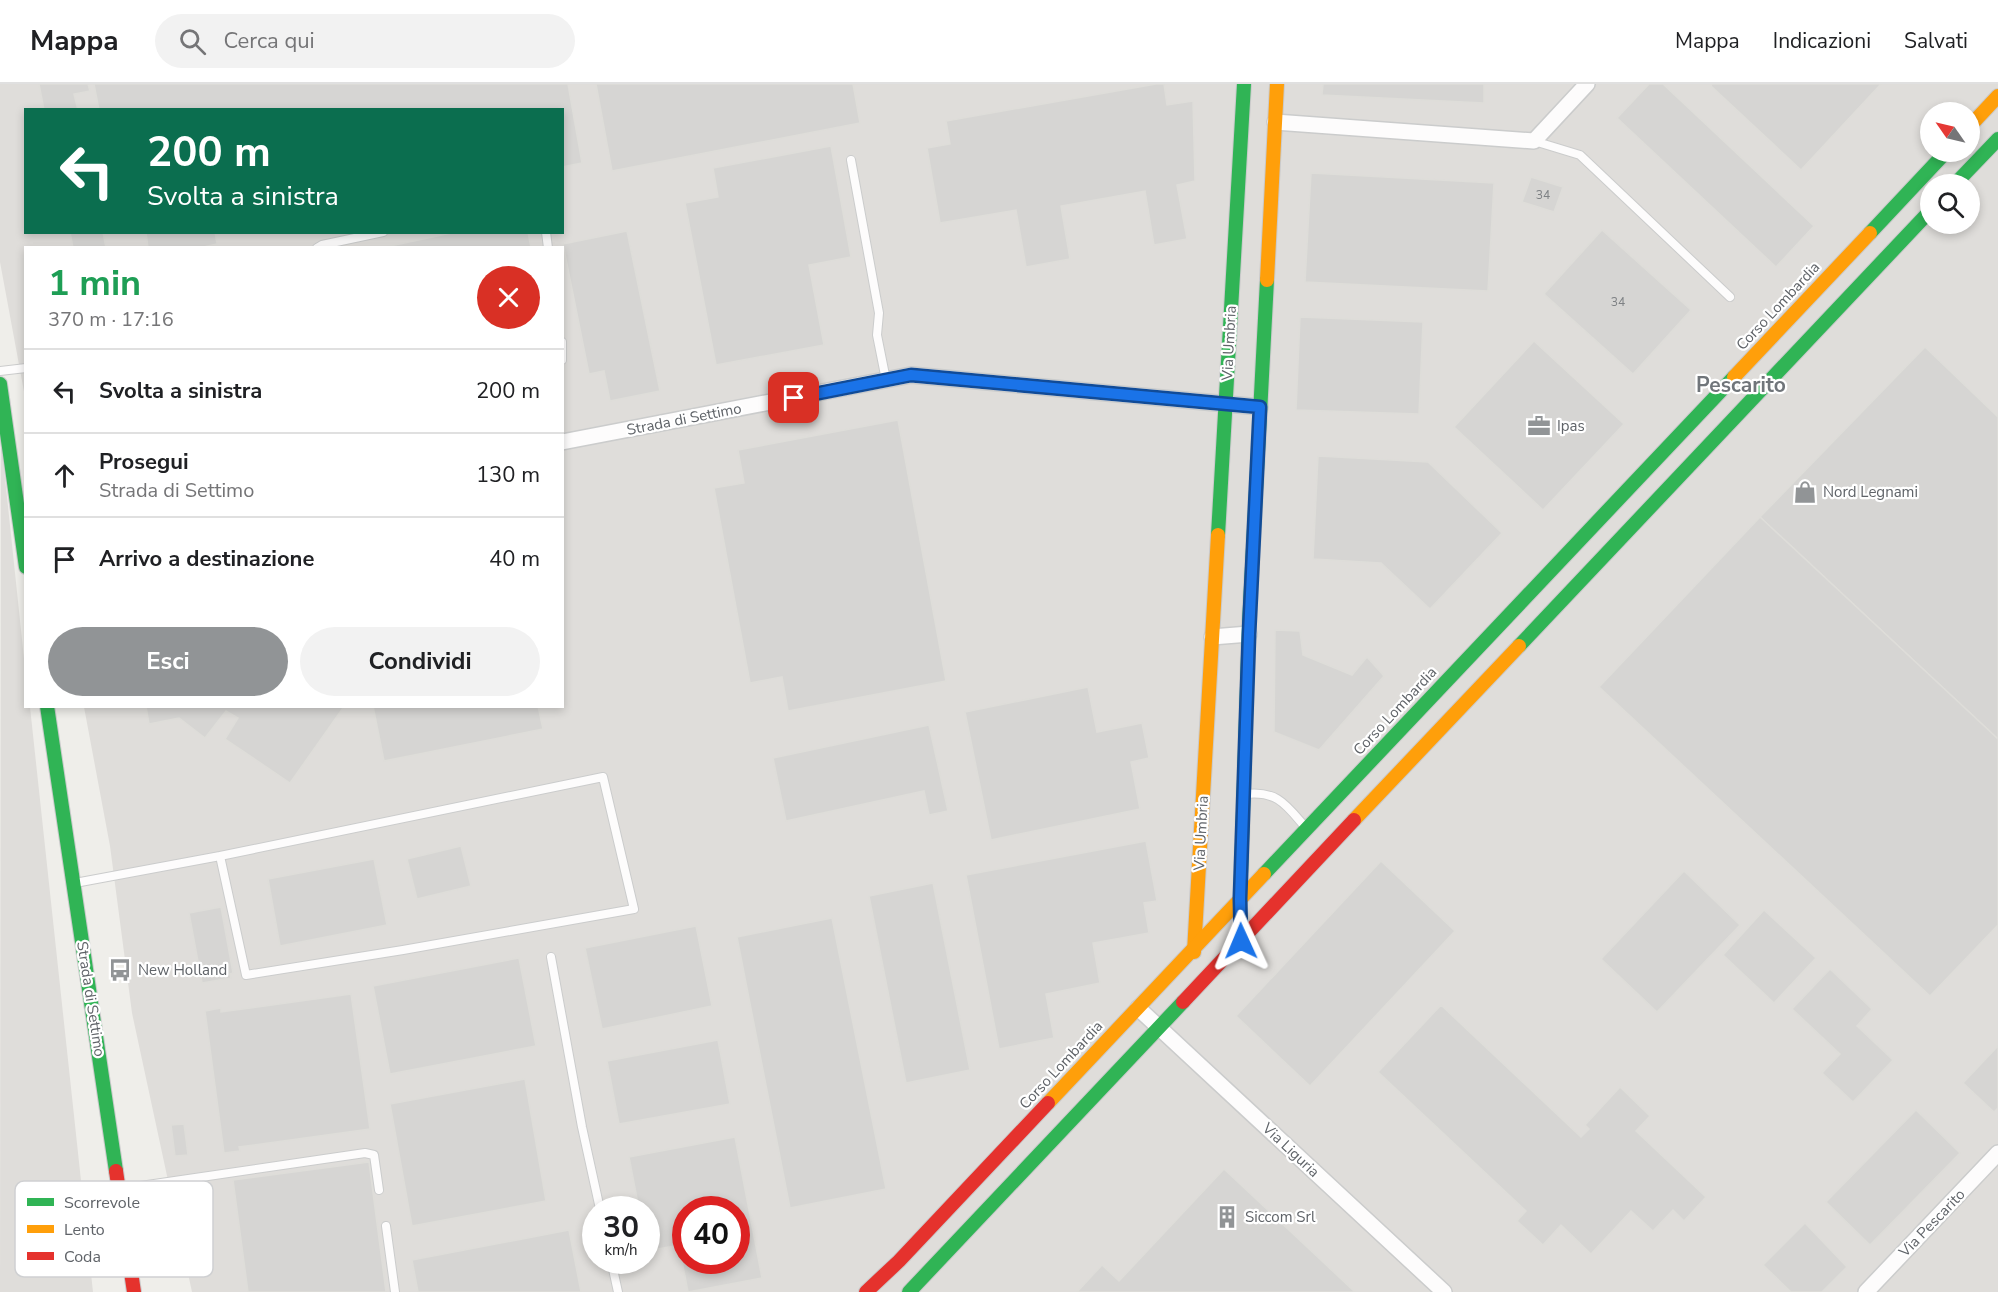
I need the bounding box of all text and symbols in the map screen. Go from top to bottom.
search box [155,14,575,68]
text: Mappa [30,22,119,60]
icon: search [176,25,209,58]
text: Cerca qui [224,26,315,56]
text: Mappa [1675,27,1740,55]
text: Indicazioni [1773,27,1871,55]
text: Salvati [1904,27,1968,55]
north arrow [1920,102,1980,162]
map controls [1920,102,1980,234]
text: 200 m [147,124,271,181]
icon: left [48,132,126,210]
button: search [1920,174,1980,234]
text: Svolta a sinistra [147,178,339,215]
house number: 34 [1536,187,1550,203]
street label: Corso Lombardia [1732,257,1824,355]
text: 1 min [48,259,141,308]
button: close [477,266,540,329]
house number: 34 [1611,294,1625,310]
street label: Via Umbria [1217,305,1241,382]
text: 370 m · 17:16 [48,306,174,333]
district label: Pescarito [1696,371,1786,399]
pin [768,372,819,423]
icon: left [48,375,81,408]
text: Svolta a sinistra [99,376,262,406]
text: 200 m [476,376,540,406]
icon: arrive [777,381,810,414]
street label: Strada di Settimo [625,398,743,440]
office icon: Ipas [1526,413,1552,439]
place label: Ipas [1557,416,1585,436]
text: Prosegui [99,447,189,477]
icon: ahead [48,459,81,492]
text: 130 m [476,460,540,490]
text: Strada di Settimo [99,477,254,504]
shop icon: Nord Legnami [1792,479,1818,505]
place label: Nord Legnami [1823,482,1918,502]
icon: arrive [48,543,81,576]
text: Arrivo a destinazione [99,544,314,574]
text: 40 m [489,544,540,574]
button: Esci [48,627,288,696]
button: Condividi [300,627,540,696]
street label: Corso Lombardia [1349,662,1441,760]
street label: Via Umbria [1189,795,1213,872]
position arrow [1209,909,1273,973]
street label: Strada di Settimo [72,940,110,1058]
bus stop icon: New Holland [107,957,133,983]
place label: New Holland [138,960,227,980]
street label: Corso Lombardia [1015,1016,1107,1114]
street label: Via Liguria [1257,1118,1324,1182]
legend [15,1181,213,1277]
street label: Via Pescarito [1894,1185,1969,1262]
text: Scorrevole [64,1192,140,1214]
speed limit sign: 40 [672,1196,750,1274]
building icon: Siccom Srl [1214,1204,1240,1230]
text: 30 [603,1207,639,1248]
place label: Siccom Srl [1245,1207,1316,1227]
text: Lento [64,1219,105,1241]
text: km/h [604,1240,638,1260]
text: Coda [64,1246,101,1268]

